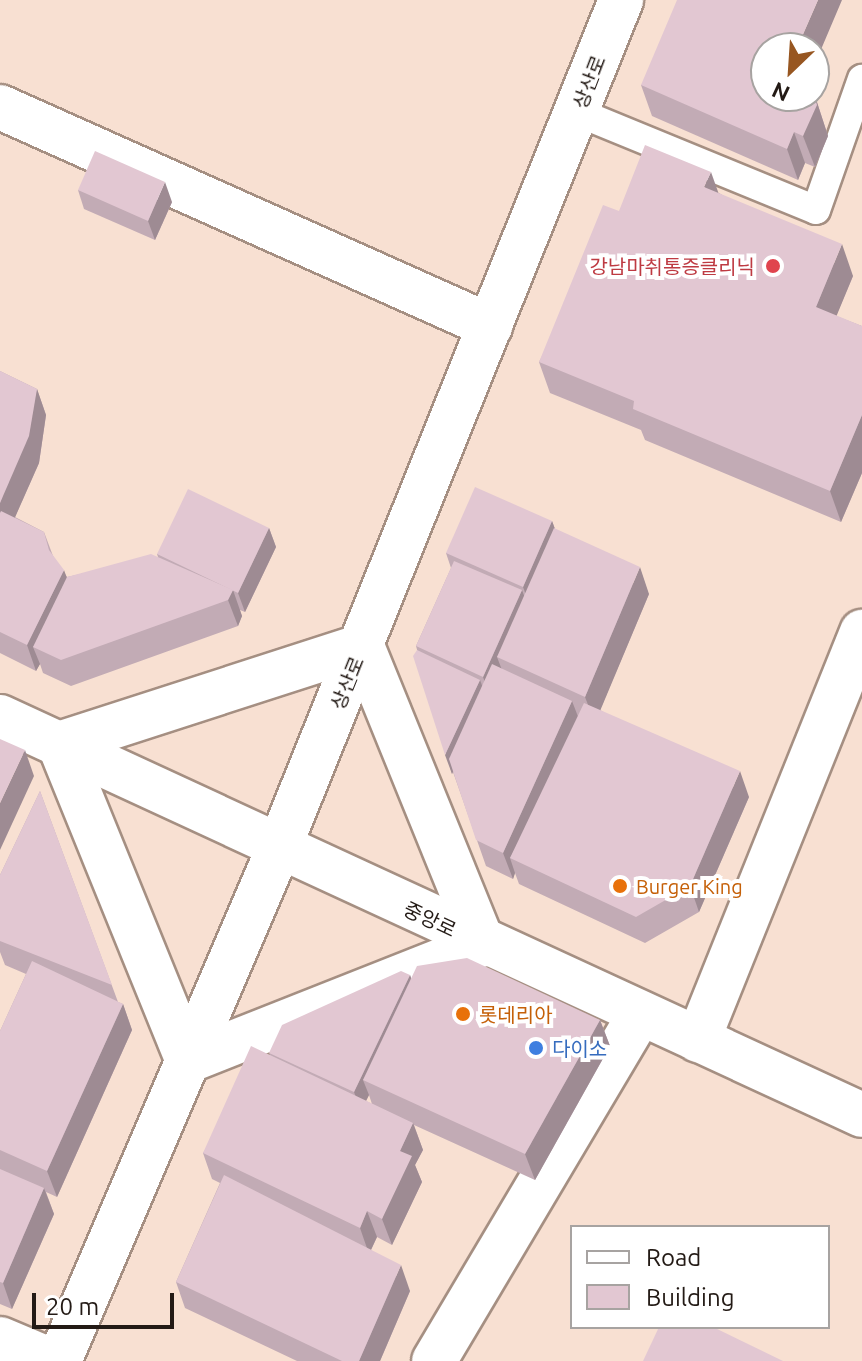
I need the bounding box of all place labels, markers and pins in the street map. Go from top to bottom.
place label: 강남마취통증클리닉 [589,254,755,278]
marker: 강남마취통증클리닉 [762,255,784,277]
place label: Burger King [636,874,743,898]
marker: Burger King [611,877,629,895]
place label: 롯데리아 [479,1002,553,1026]
marker: 롯데리아 [454,1005,472,1023]
place label: 다이소 [552,1036,607,1060]
marker: 다이소 [527,1039,545,1057]

